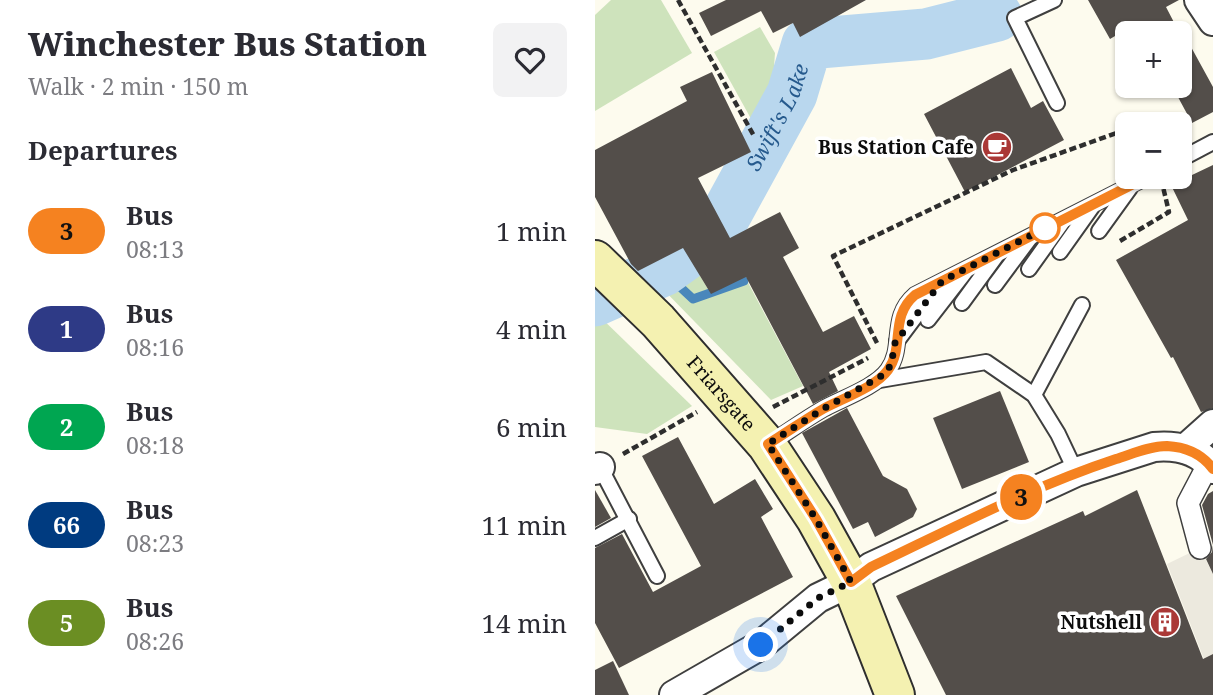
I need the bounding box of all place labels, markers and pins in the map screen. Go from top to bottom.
cafe icon: Bus Station Cafe [980,130,1014,164]
place label: Bus Station Cafe [818,134,974,160]
unlabelled marker [1030,213,1060,243]
building icon: Nutshell [1148,605,1182,639]
place label: Nutshell [1061,609,1142,635]

